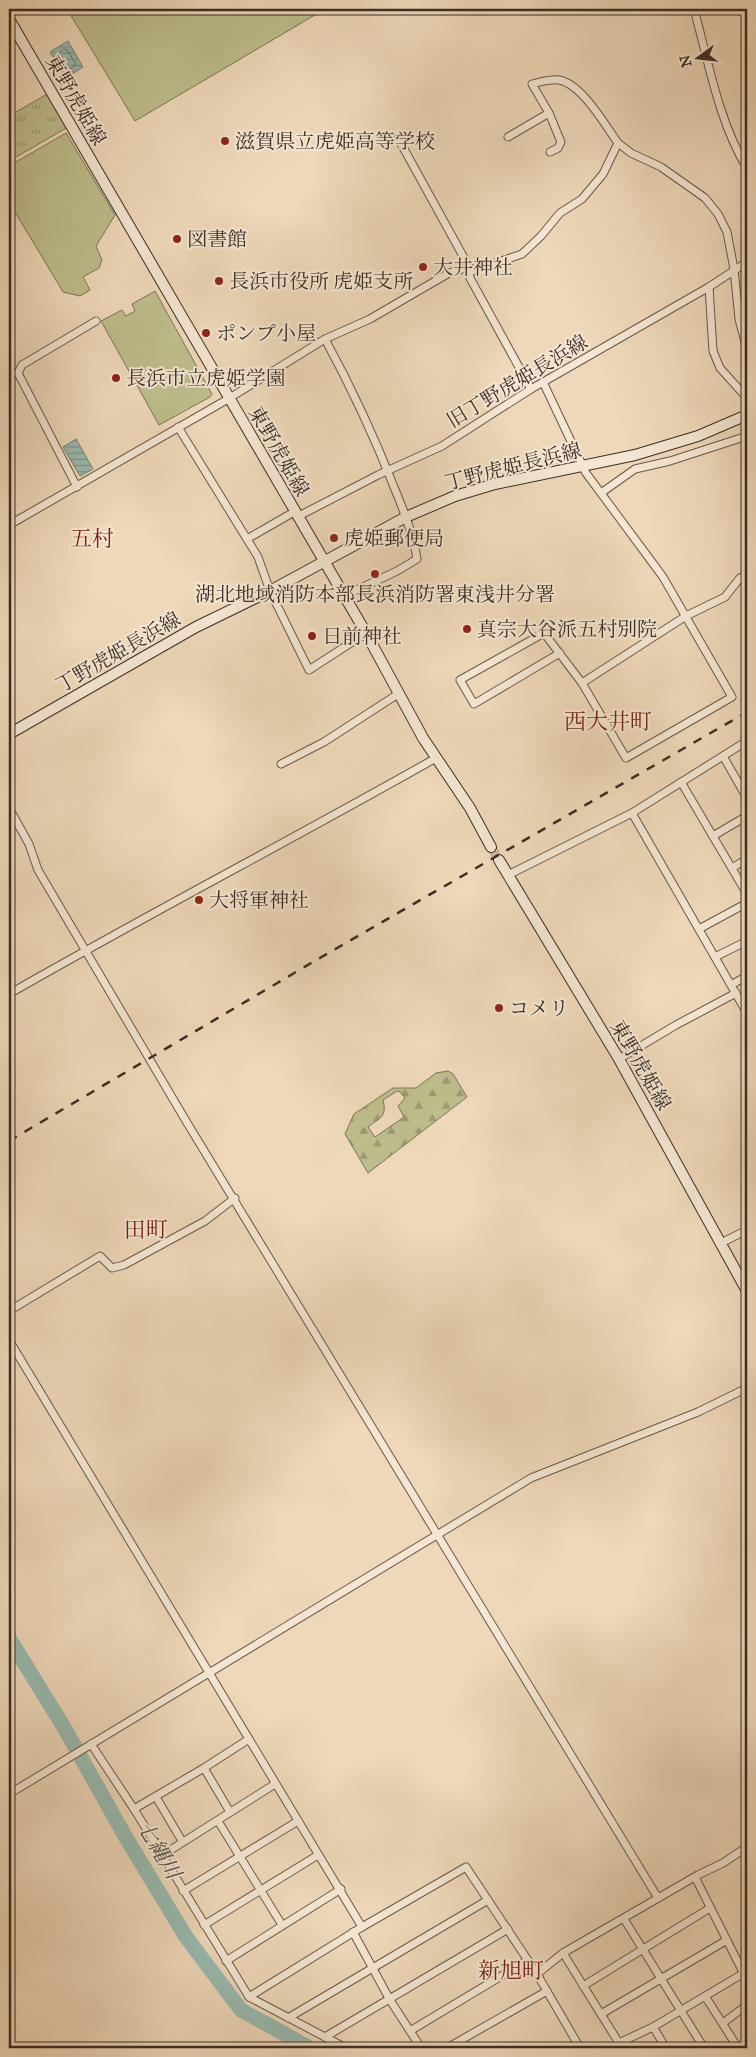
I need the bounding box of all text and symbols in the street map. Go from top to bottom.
north arrow [674,32,724,82]
street label: 東野虎姫線 [41,51,111,149]
text: N [676,53,696,69]
place label: 滋賀県立虎姫高等学校 [235,129,435,153]
marker: 滋賀県立虎姫高等学校 [219,135,231,147]
place label: 図書館 [187,227,247,251]
marker: 図書館 [171,233,183,245]
place label: 大井神社 [433,255,513,279]
marker: 大井神社 [417,261,429,273]
place label: 長浜市役所 虎姫支所 [229,269,413,293]
marker: 長浜市役所 虎姫支所 [213,275,225,287]
place label: ポンプ小屋 [216,321,316,345]
marker: ポンプ小屋 [200,327,212,339]
street label: 旧丁野虎姫長浜線 [442,330,592,432]
place label: 長浜市立虎姫学園 [126,366,286,390]
marker: 長浜市立虎姫学園 [110,372,122,384]
street label: 東野虎姫線 [244,402,314,500]
street label: 丁野虎姫長浜線 [442,437,584,495]
district label: 五村 [70,525,114,552]
place label: 虎姫郵便局 [344,526,444,550]
marker: 虎姫郵便局 [328,532,340,544]
marker: 湖北地域消防本部長浜消防署東浅井分署 [369,568,381,580]
place label: 湖北地域消防本部長浜消防署東浅井分署 [195,582,555,606]
street label: 丁野虎姫長浜線 [51,607,185,697]
place label: 真宗大谷派五村別院 [477,617,657,641]
marker: 真宗大谷派五村別院 [461,623,473,635]
place label: 日前神社 [322,624,402,648]
marker: 日前神社 [306,630,318,642]
district label: 西大井町 [564,708,652,735]
place label: 大将軍神社 [209,888,309,912]
marker: 大将軍神社 [193,894,205,906]
place label: コメリ [509,996,569,1020]
marker: コメリ [493,1002,505,1014]
street label: 東野虎姫線 [606,1016,676,1114]
district label: 田町 [124,1216,168,1243]
water label: 七縄川 [132,1816,187,1885]
district label: 新旭町 [478,1957,544,1984]

